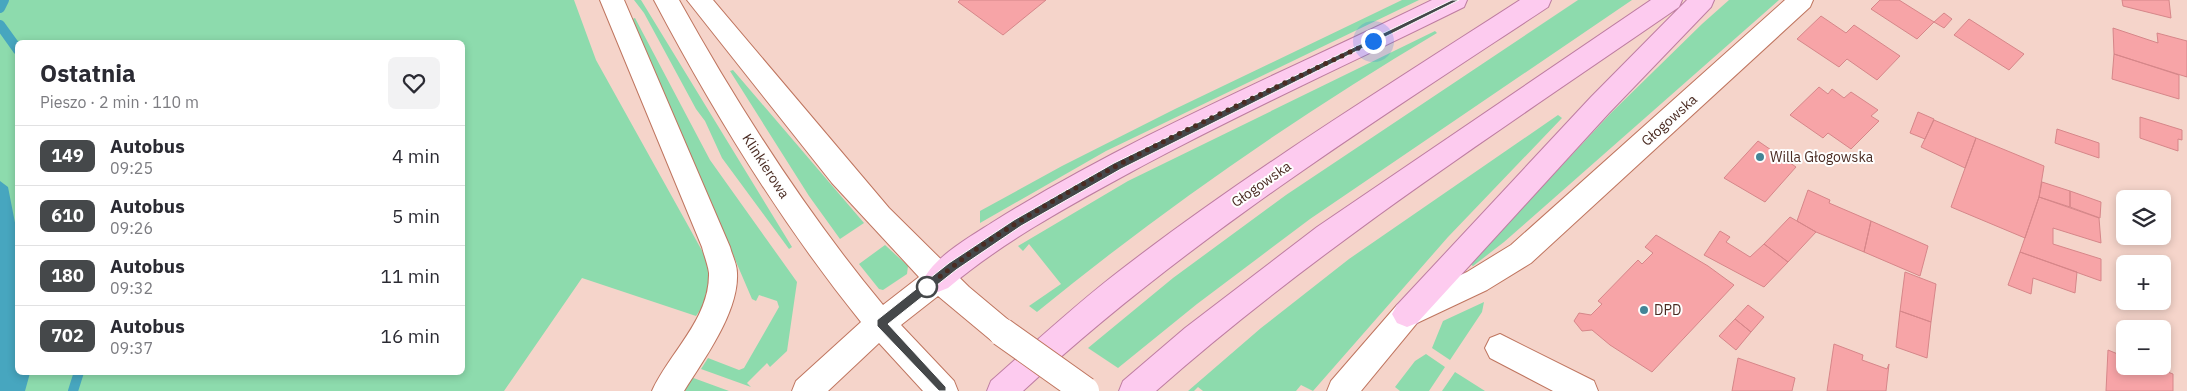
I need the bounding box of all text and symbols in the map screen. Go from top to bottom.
your location [1361,29,1386,54]
text: Ostatnia [40,57,136,89]
button: heart [388,57,440,109]
street label: Głogowska [1637,90,1701,150]
text: Pieszo · 2 min · 110 m [40,92,199,112]
street label: Klinkierowa [738,130,794,202]
text: Autobus [110,134,185,158]
text: 149 [51,144,84,167]
text: 4 min [392,144,440,168]
place label: Willa Głogowska [1770,148,1874,166]
marker: Willa Głogowska [1754,151,1766,163]
street label: Głogowska [1228,157,1295,211]
text: 09:25 [110,158,153,178]
map controls [2116,190,2171,375]
button: layers [2116,190,2171,245]
text: Autobus [110,194,185,218]
text: 610 [51,204,84,227]
text: 5 min [392,204,440,228]
text: 09:26 [110,218,153,238]
text: Autobus [110,254,185,278]
button: + [2116,255,2171,310]
text: 180 [51,264,84,287]
text: 11 min [381,264,440,288]
unlabelled marker [916,276,938,298]
text: 09:32 [110,278,153,298]
place label: DPD [1654,301,1681,319]
marker: DPD [1638,304,1650,316]
text: Autobus [110,314,185,338]
button: − [2116,320,2171,375]
text: 702 [51,324,84,347]
text: 16 min [381,324,440,348]
text: 09:37 [110,338,153,358]

